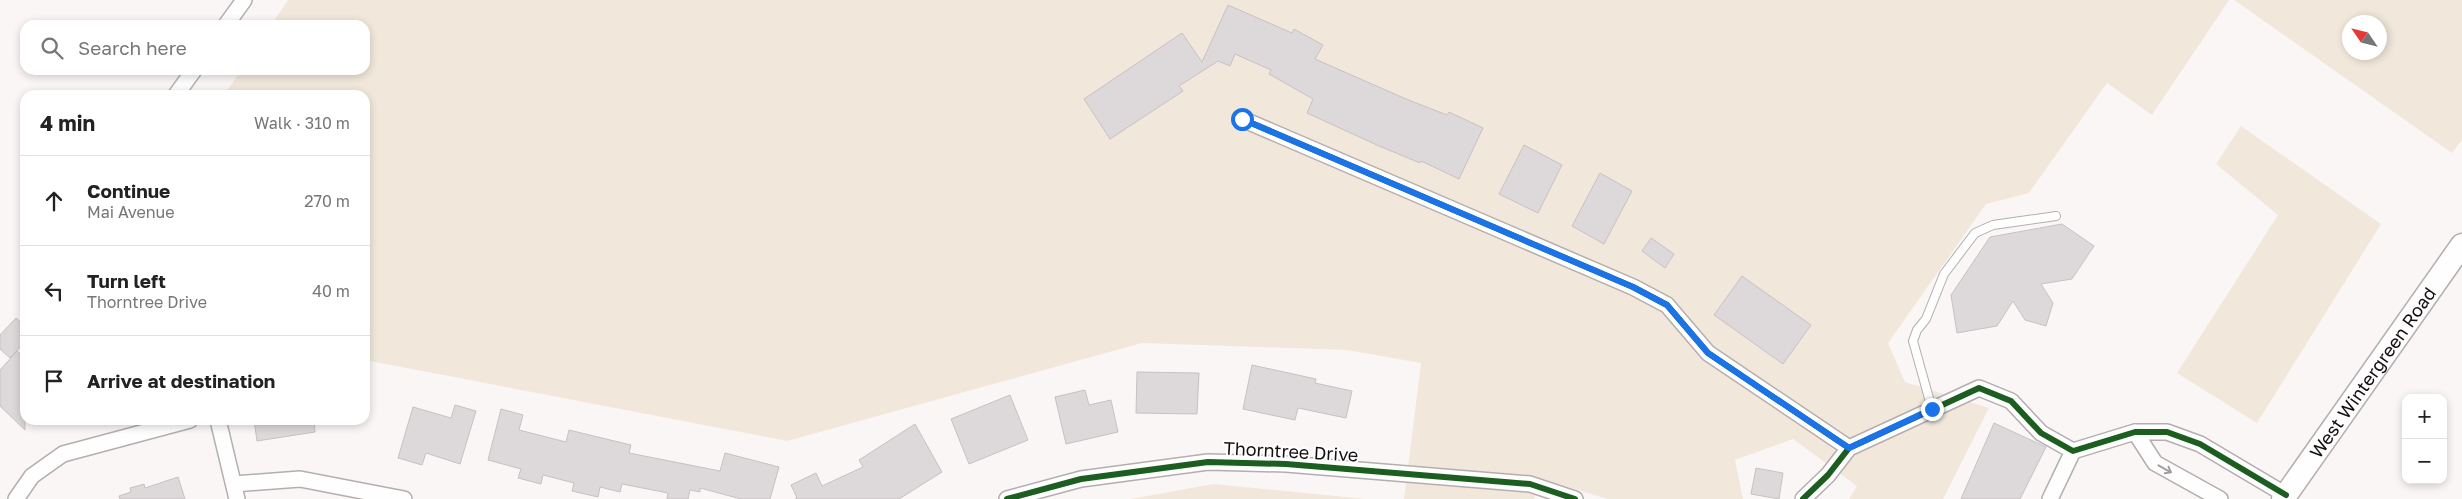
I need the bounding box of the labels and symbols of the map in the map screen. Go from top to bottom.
north arrow [2342,15,2387,60]
route start [1231,108,1254,131]
street label: West Wintergreen Road [2304,282,2440,462]
route end [1921,398,1944,421]
street label: Thorntree Drive [1223,436,1359,466]
one-way arrow [2158,464,2172,474]

